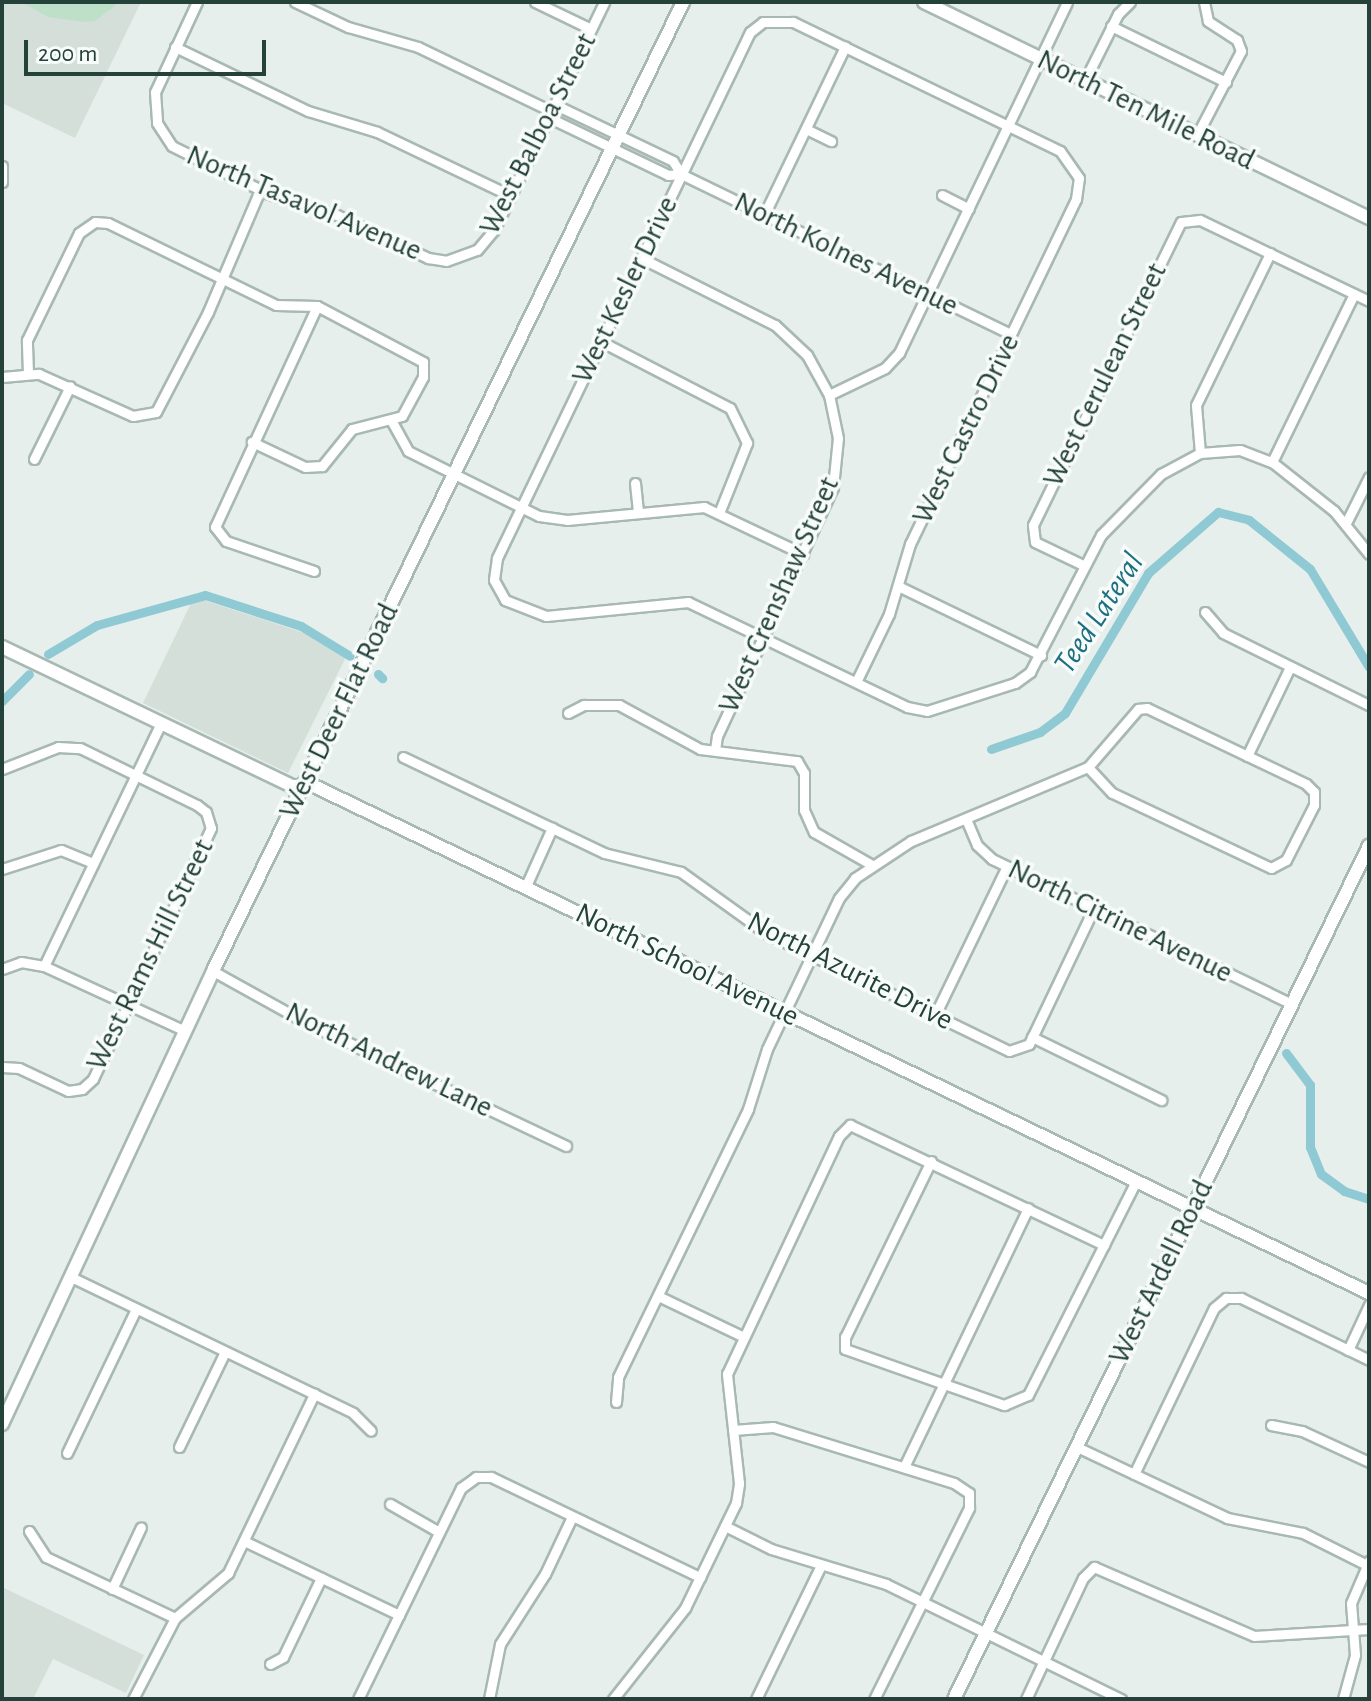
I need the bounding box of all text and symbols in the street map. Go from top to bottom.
scale bar [28,24,270,74]
street label: West Balboa Street [472,27,604,241]
text: 200 m [38,42,97,66]
street label: North Ten Mile Road [1031,42,1261,178]
street label: North Tasavol Avenue [181,137,427,269]
street label: North Kolnes Avenue [728,184,964,324]
street label: West Kesler Drive [564,190,686,390]
street label: West Cerulean Street [1035,257,1175,493]
street label: West Castro Drive [904,328,1028,530]
street label: West Crenshaw Street [711,471,847,719]
water label: Teed Lateral [1046,545,1152,681]
street label: West Deer Flat Road [271,597,407,825]
street label: West Rams Hill Street [78,834,222,1076]
street label: North Citrine Avenue [1002,851,1238,991]
street label: North School Avenue [569,895,805,1035]
street label: North Azurite Drive [741,904,959,1038]
street label: North Andrew Lane [279,994,499,1126]
street label: West Ardell Road [1101,1174,1221,1370]

